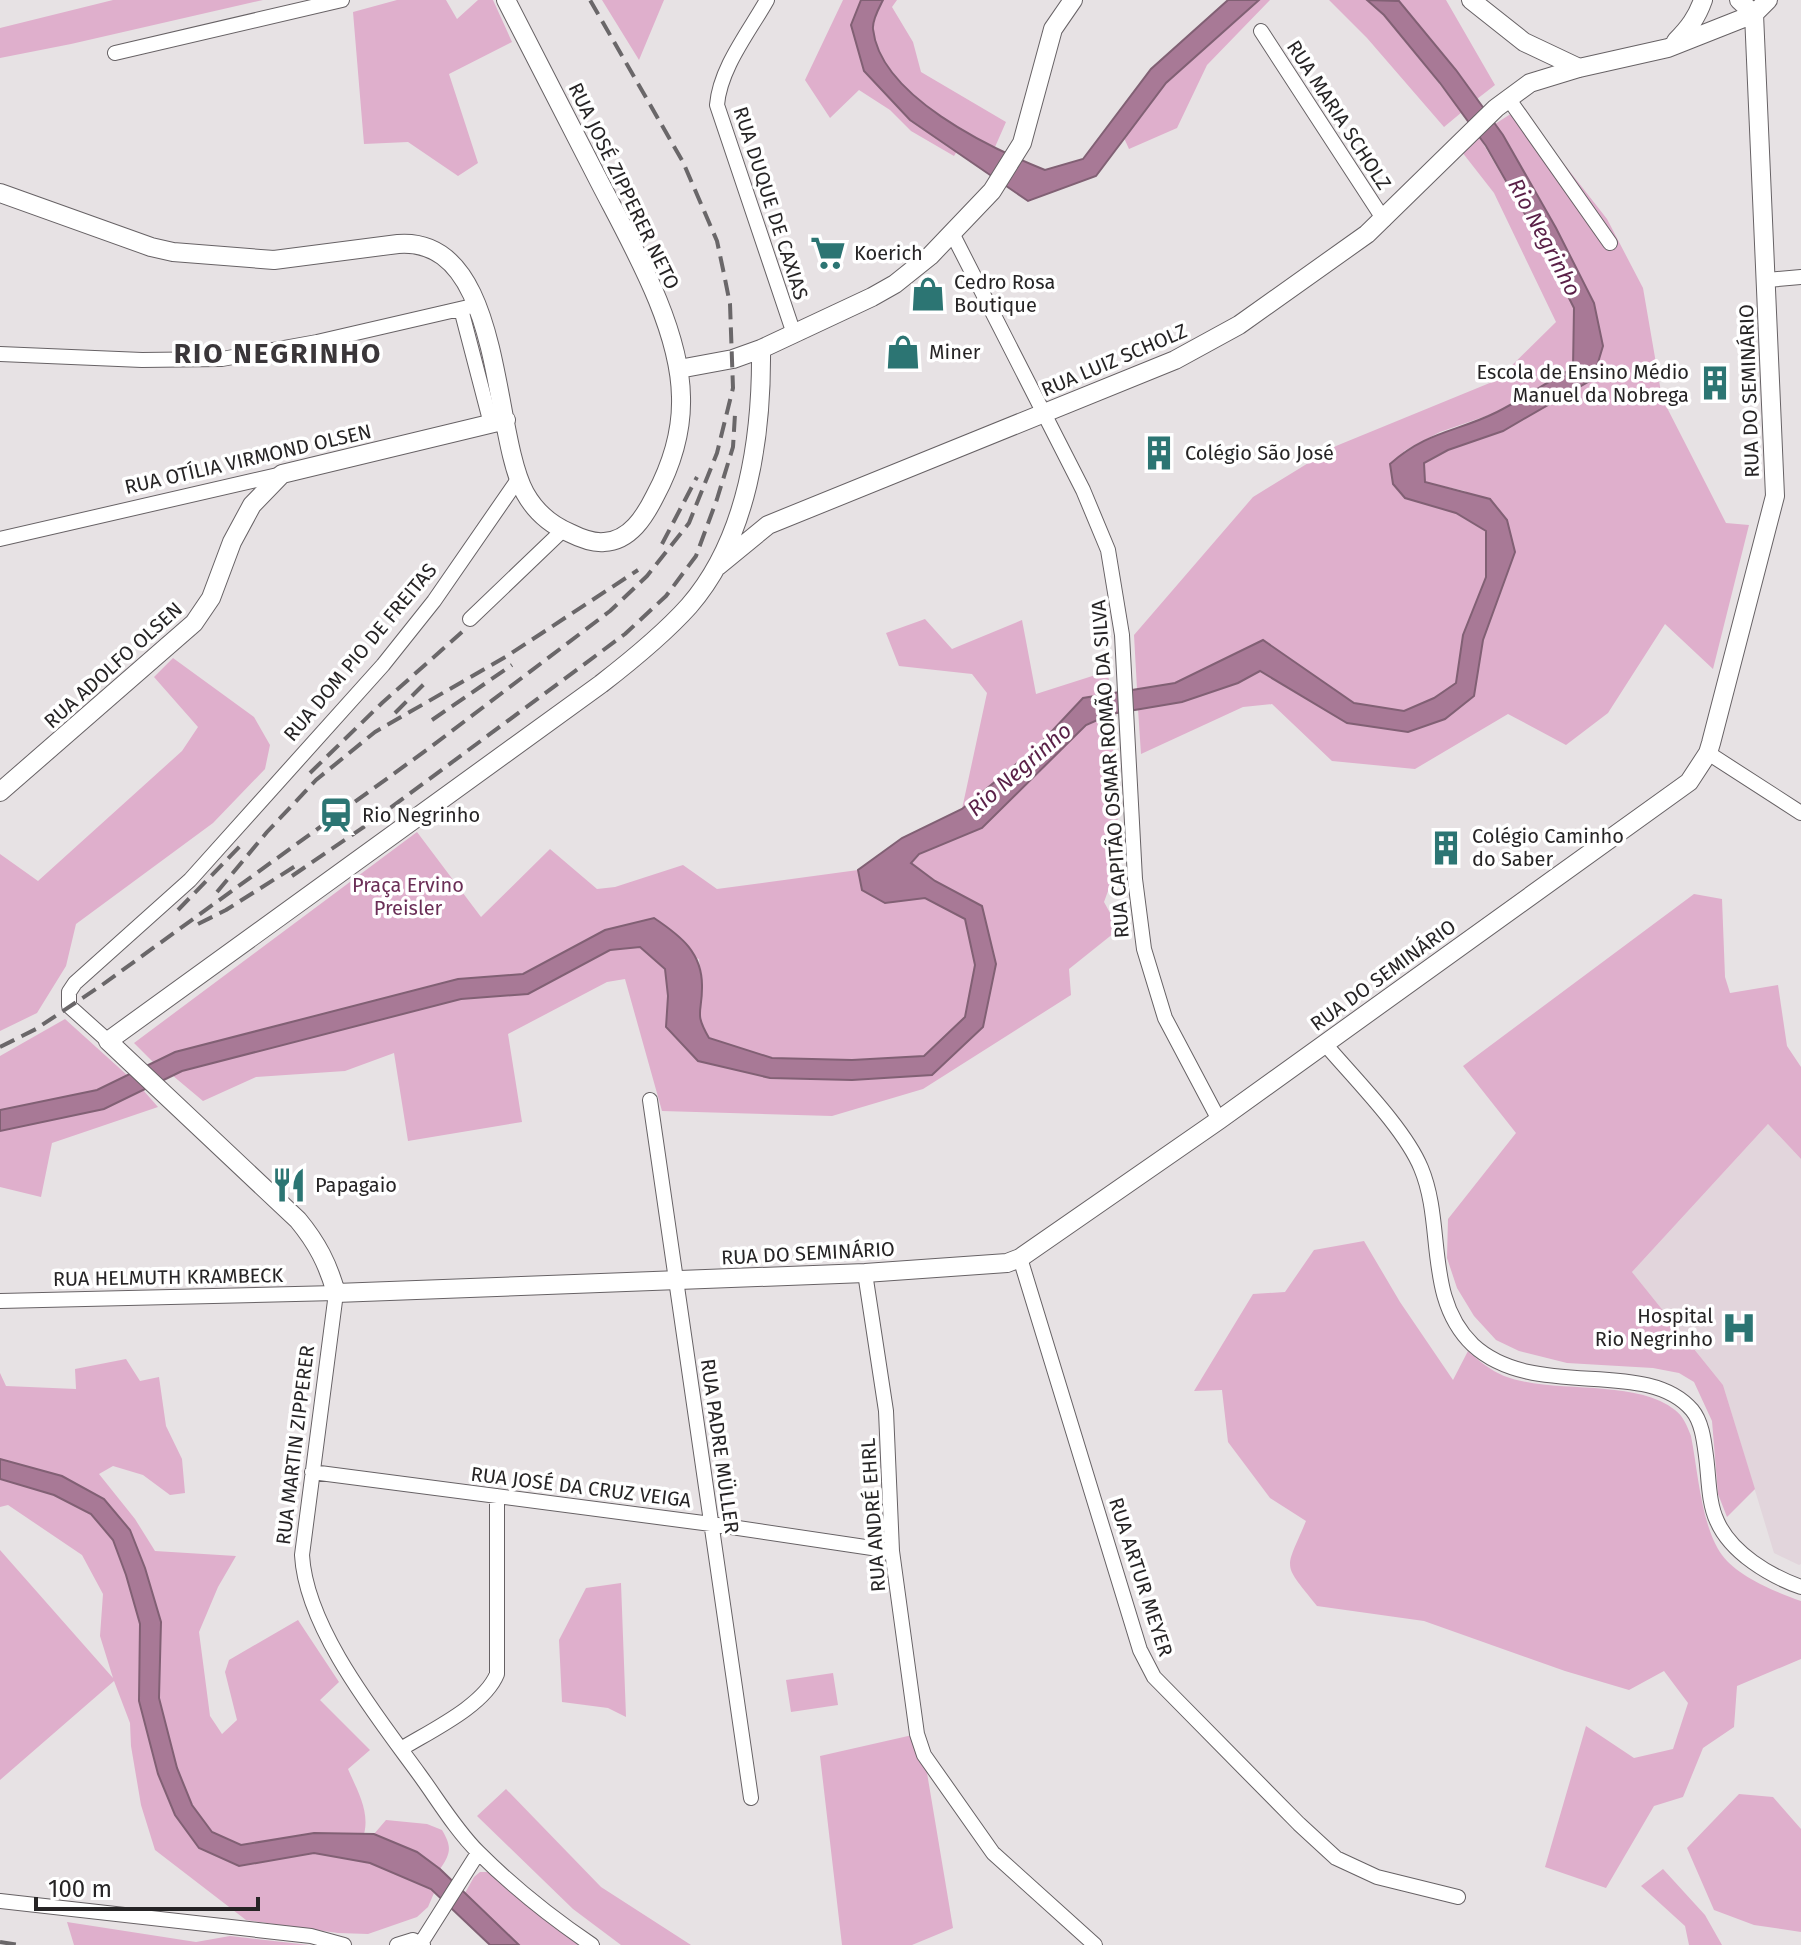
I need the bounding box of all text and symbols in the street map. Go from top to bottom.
street label: RUA MARIA SCHOLZ [1282,36,1396,194]
street label: RUA JOSÉ ZIPPERER NETO [563,79,685,293]
street label: RUA DUQUE DE CAXIAS [728,103,814,303]
water label: Rio Negrinho [1502,174,1587,301]
supermarket icon: Koerich [809,234,847,272]
place label: Koerich [854,241,923,265]
place label: Cedro Rosa Boutique [954,270,1055,317]
shop icon: Cedro Rosa Boutique [909,275,947,313]
street label: RUA DO SEMINÁRIO [1734,304,1764,478]
street label: RUA LUIZ SCHOLZ [1037,318,1191,402]
shop icon: Miner [884,333,922,371]
district label: RIO NEGRINHO [174,337,382,370]
place label: Miner [929,340,981,364]
place label: Escola de Ensino Médio Manuel da Nobrega [1476,360,1689,407]
building icon: Escola de Ensino Médio Manuel da Nobrega [1696,364,1734,402]
street label: RUA OTÍLIA VIRMOND OLSEN [122,419,374,499]
building icon: Colégio São José [1140,434,1178,472]
place label: Colégio São José [1185,441,1334,465]
street label: RUA DOM PIO DE FREITAS [279,558,442,746]
street label: RUA ADOLFO OLSEN [39,597,187,733]
street label: RUA CAPITÃO OSMAR ROMÃO DA SILVA [1086,598,1134,939]
water label: Rio Negrinho [962,717,1077,822]
station icon: Rio Negrinho [317,796,355,834]
place label: Rio Negrinho [362,803,480,827]
place label: Colégio Caminho do Saber [1472,824,1624,871]
building icon: Colégio Caminho do Saber [1427,829,1465,867]
park label: Praça Ervino Preisler [352,873,464,920]
street label: RUA DO SEMINÁRIO [1306,914,1460,1036]
restaurant icon: Papagaio [270,1166,308,1204]
place label: Papagaio [315,1173,397,1197]
street label: RUA DO SEMINÁRIO [721,1236,895,1270]
street label: RUA HELMUTH KRAMBECK [53,1263,284,1291]
place label: Hospital Rio Negrinho [1595,1304,1713,1351]
hospital icon: Hospital Rio Negrinho [1720,1309,1758,1347]
street label: RUA MARTIN ZIPPERER [271,1344,319,1546]
street label: RUA PADRE MÜLLER [696,1357,744,1535]
street label: RUA ANDRÉ EHRL [856,1437,890,1593]
street label: RUA JOSÉ DA CRUZ VEIGA [469,1462,693,1512]
street label: RUA ARTUR MEYER [1104,1494,1178,1660]
scale bar [36,1861,258,1911]
text: 100 m [48,1875,112,1903]

